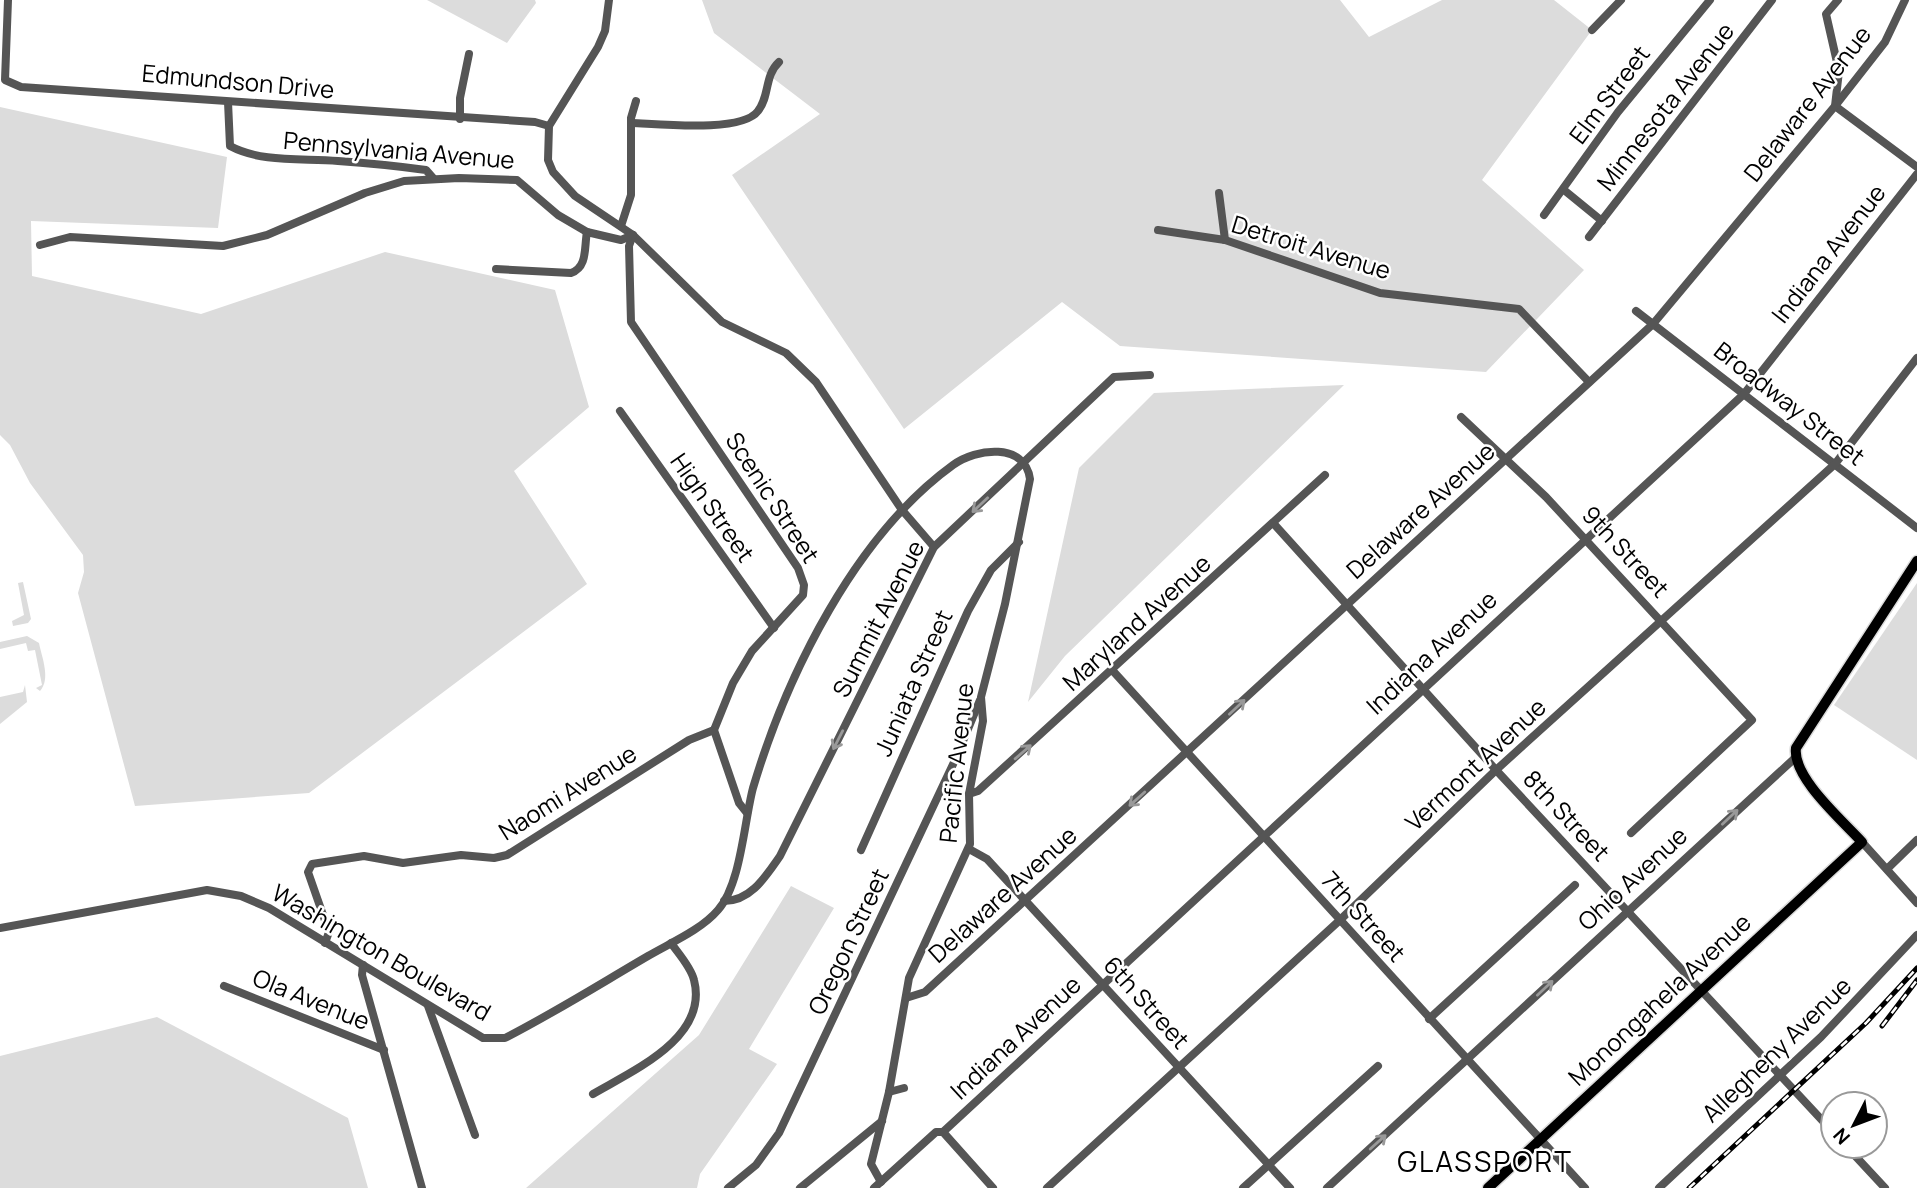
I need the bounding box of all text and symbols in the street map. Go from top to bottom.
street label: Minnesota Avenue [1589,15,1741,197]
street label: Delaware Avenue [1736,18,1878,188]
street label: Elm Street [1561,38,1657,150]
street label: Edmundson Drive [141,56,336,105]
street label: Pennsylvania Avenue [282,123,516,176]
street label: Indiana Avenue [1763,177,1892,329]
street label: Detroit Avenue [1228,207,1395,286]
street label: Broadway Street [1708,333,1872,472]
street label: Scenic Street [719,425,828,569]
street label: Delaware Avenue [1339,434,1501,585]
street label: High Street [664,446,763,568]
one-way arrow [972,496,989,513]
street label: 9th Street [1575,498,1677,604]
street label: Summit Avenue [824,534,931,702]
street label: Maryland Avenue [1055,546,1217,697]
street label: Indiana Avenue [1358,583,1503,721]
street label: Juniata Street [866,604,960,761]
street label: Pacific Avenue [931,681,980,844]
street label: Vermont Avenue [1398,690,1552,838]
one-way arrow [1228,698,1245,715]
one-way arrow [831,729,845,750]
street label: Naomi Avenue [492,736,642,847]
one-way arrow [1013,744,1031,760]
street label: 8th Street [1516,762,1618,868]
one-way arrow [1129,791,1146,808]
one-way arrow [1721,809,1738,826]
street label: Delaware Avenue [921,818,1083,969]
street label: Ohio Avenue [1570,819,1694,937]
street label: Oregon Street [799,863,896,1020]
street label: 7th Street [1315,864,1414,968]
street label: Washington Boulevard [266,875,497,1028]
street label: Monongahela Avenue [1560,905,1758,1092]
street label: 6th Street [1097,949,1198,1055]
street label: Ola Avenue [248,960,375,1037]
street label: Indiana Avenue [942,968,1087,1106]
street label: Allegheny Avenue [1694,969,1858,1129]
one-way arrow [1536,980,1553,997]
north arrow [1819,1090,1889,1160]
text: N [1827,1123,1856,1150]
one-way arrow [1369,1134,1387,1150]
district label: GLASSPORT [1397,1142,1573,1180]

